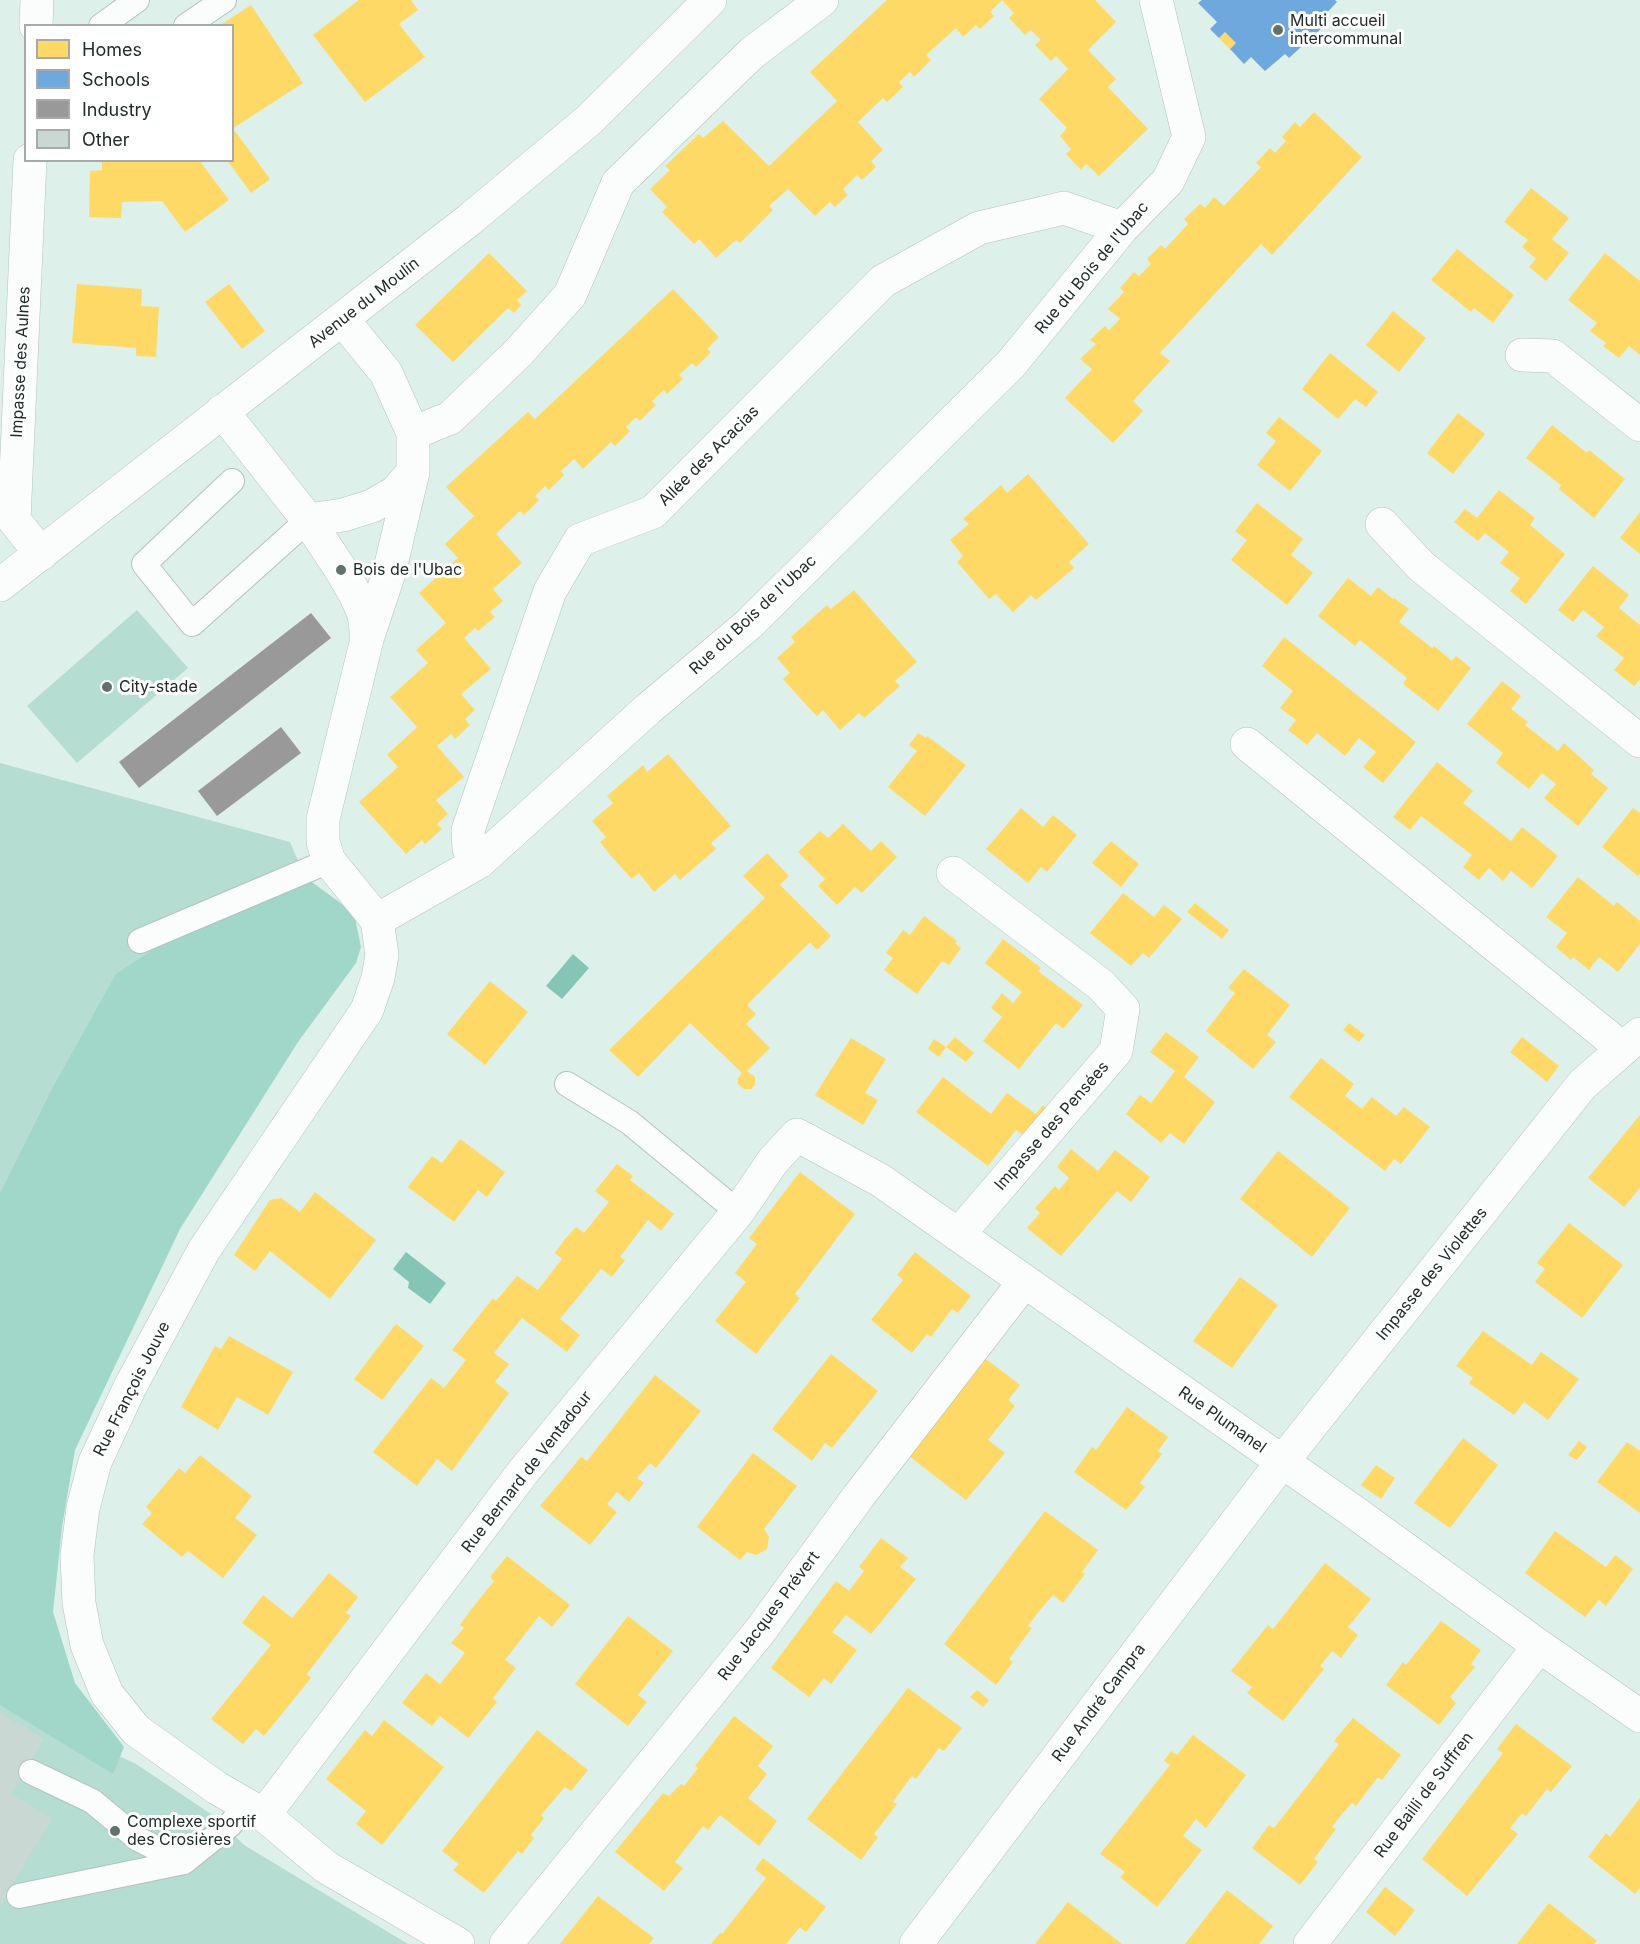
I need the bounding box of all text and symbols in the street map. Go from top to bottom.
place label: Multi accueil intercommunal [1290,11,1402,49]
marker: Multi accueil intercommunal [1271,23,1285,37]
legend [24,24,234,162]
text: Homes [82,39,142,60]
text: Schools [82,69,150,90]
text: Industry [82,99,152,120]
text: Other [82,129,130,150]
street label: Rue du Bois de l'Ubac [1031,198,1153,338]
street label: Avenue du Moulin [305,254,423,352]
street label: Impasse des Aulnes [7,286,35,438]
street label: Allée des Acacias [655,402,763,510]
street label: Rue du Bois de l'Ubac [686,551,820,679]
place label: Bois de l'Ubac [353,560,462,580]
marker: Bois de l'Ubac [334,563,348,577]
place label: City-stade [119,677,198,697]
marker: City-stade [100,680,114,694]
street label: Impasse des Pensées [991,1058,1113,1194]
street label: Impasse des Violettes [1372,1204,1492,1344]
street label: Rue François Jouve [90,1318,174,1460]
street label: Rue Plumanel [1174,1383,1270,1457]
street label: Rue Bernard de Ventadour [458,1387,596,1557]
street label: Rue Jacques Prévert [714,1548,824,1684]
street label: Rue André Campra [1048,1640,1150,1766]
street label: Rue Bailli de Suffren [1371,1728,1477,1862]
place label: Complexe sportif des Crosières [127,1812,256,1850]
marker: Complexe sportif des Crosières [108,1824,122,1838]

